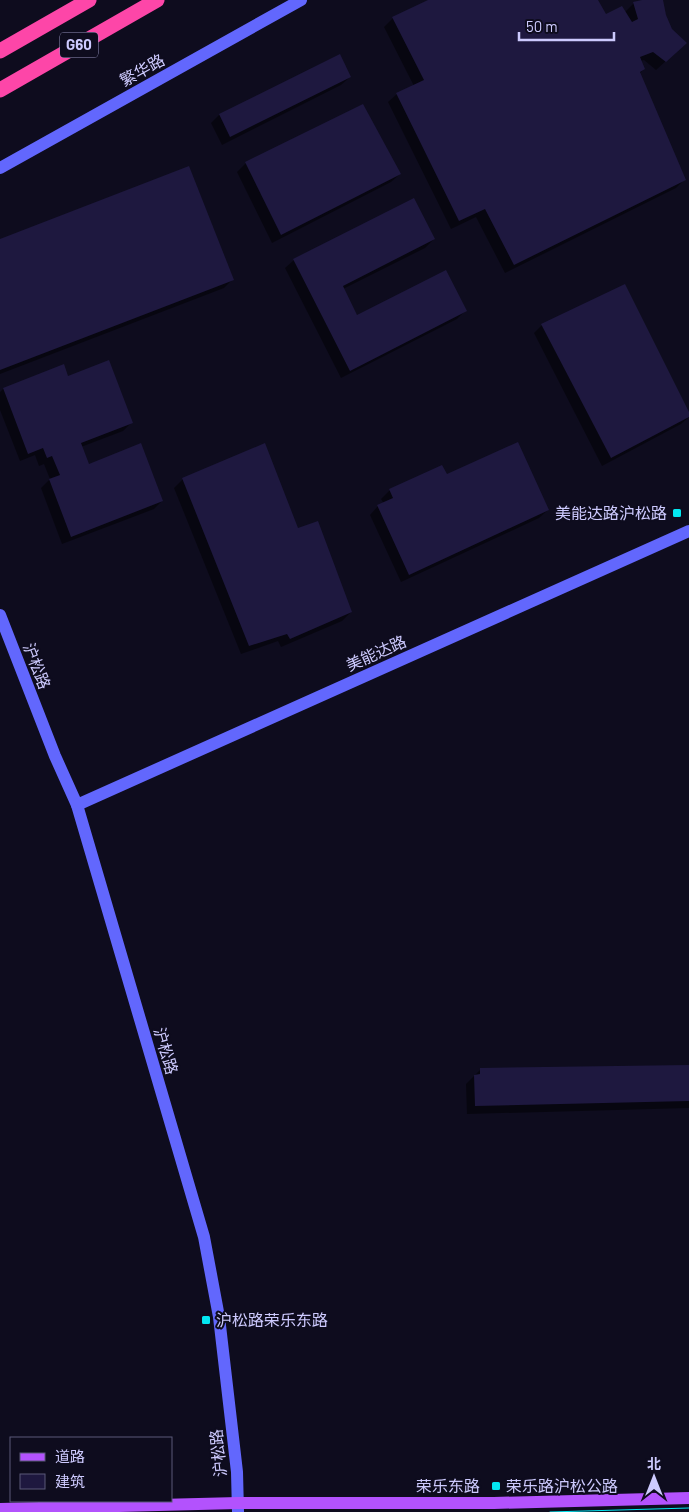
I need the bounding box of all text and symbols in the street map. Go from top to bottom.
scale bar [519,10,614,42]
text: 50 m [526,17,558,35]
road number: G60 [60,32,98,58]
street label: 繁华路 [116,50,167,90]
place label: 美能达路沪松路 [555,503,667,522]
marker: 美能达路沪松路 [671,507,683,519]
street label: 美能达路 [343,631,409,674]
street label: 沪松路 [20,640,55,692]
street label: 沪松路 [151,1025,182,1077]
place label: 沪松路荣乐东路 [216,1310,328,1329]
marker: 沪松路荣乐东路 [200,1314,212,1326]
street label: 沪松路 [206,1428,229,1478]
legend [10,1437,172,1502]
text: 道路 [55,1447,85,1465]
north arrow [629,1452,679,1502]
text: 北 [647,1455,661,1472]
text: 建筑 [55,1472,85,1490]
street label: 荣乐东路 [416,1476,480,1495]
place label: 荣乐路沪松公路 [506,1476,618,1495]
marker: 荣乐路沪松公路 [490,1480,502,1492]

